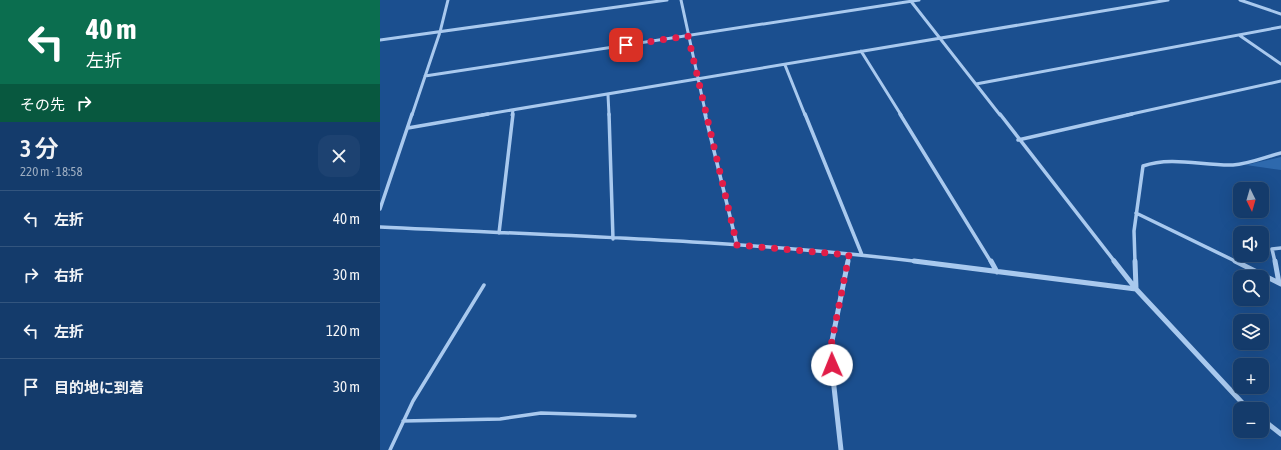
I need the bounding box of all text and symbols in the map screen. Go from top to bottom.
text: 40 m [86,13,136,45]
icon: left [20,16,72,68]
pin [609,28,643,62]
icon: arrive [615,34,637,56]
text: 左折 [86,50,122,71]
icon: right [73,92,95,114]
text: その先 [20,96,65,113]
text: 3 分 [20,135,59,162]
button: close [318,135,360,177]
text: 220 m · 18:58 [20,164,83,179]
north arrow [1233,182,1269,218]
map controls [1233,182,1269,438]
icon: left [20,208,42,230]
text: 40 m [333,210,360,227]
text: 左折 [54,211,84,228]
button: sound [1233,226,1269,262]
icon: right [20,264,42,286]
text: 30 m [333,266,360,283]
text: 右折 [54,267,84,284]
button: search [1233,270,1269,306]
button: layers [1233,314,1269,350]
icon: left [20,320,42,342]
text: 120 m [326,322,360,339]
text: 左折 [54,323,84,340]
position arrow [811,344,853,386]
button: + [1233,358,1269,394]
icon: arrive [20,376,42,398]
text: 30 m [333,378,360,395]
text: 目的地に到着 [54,379,144,396]
button: − [1233,402,1269,438]

